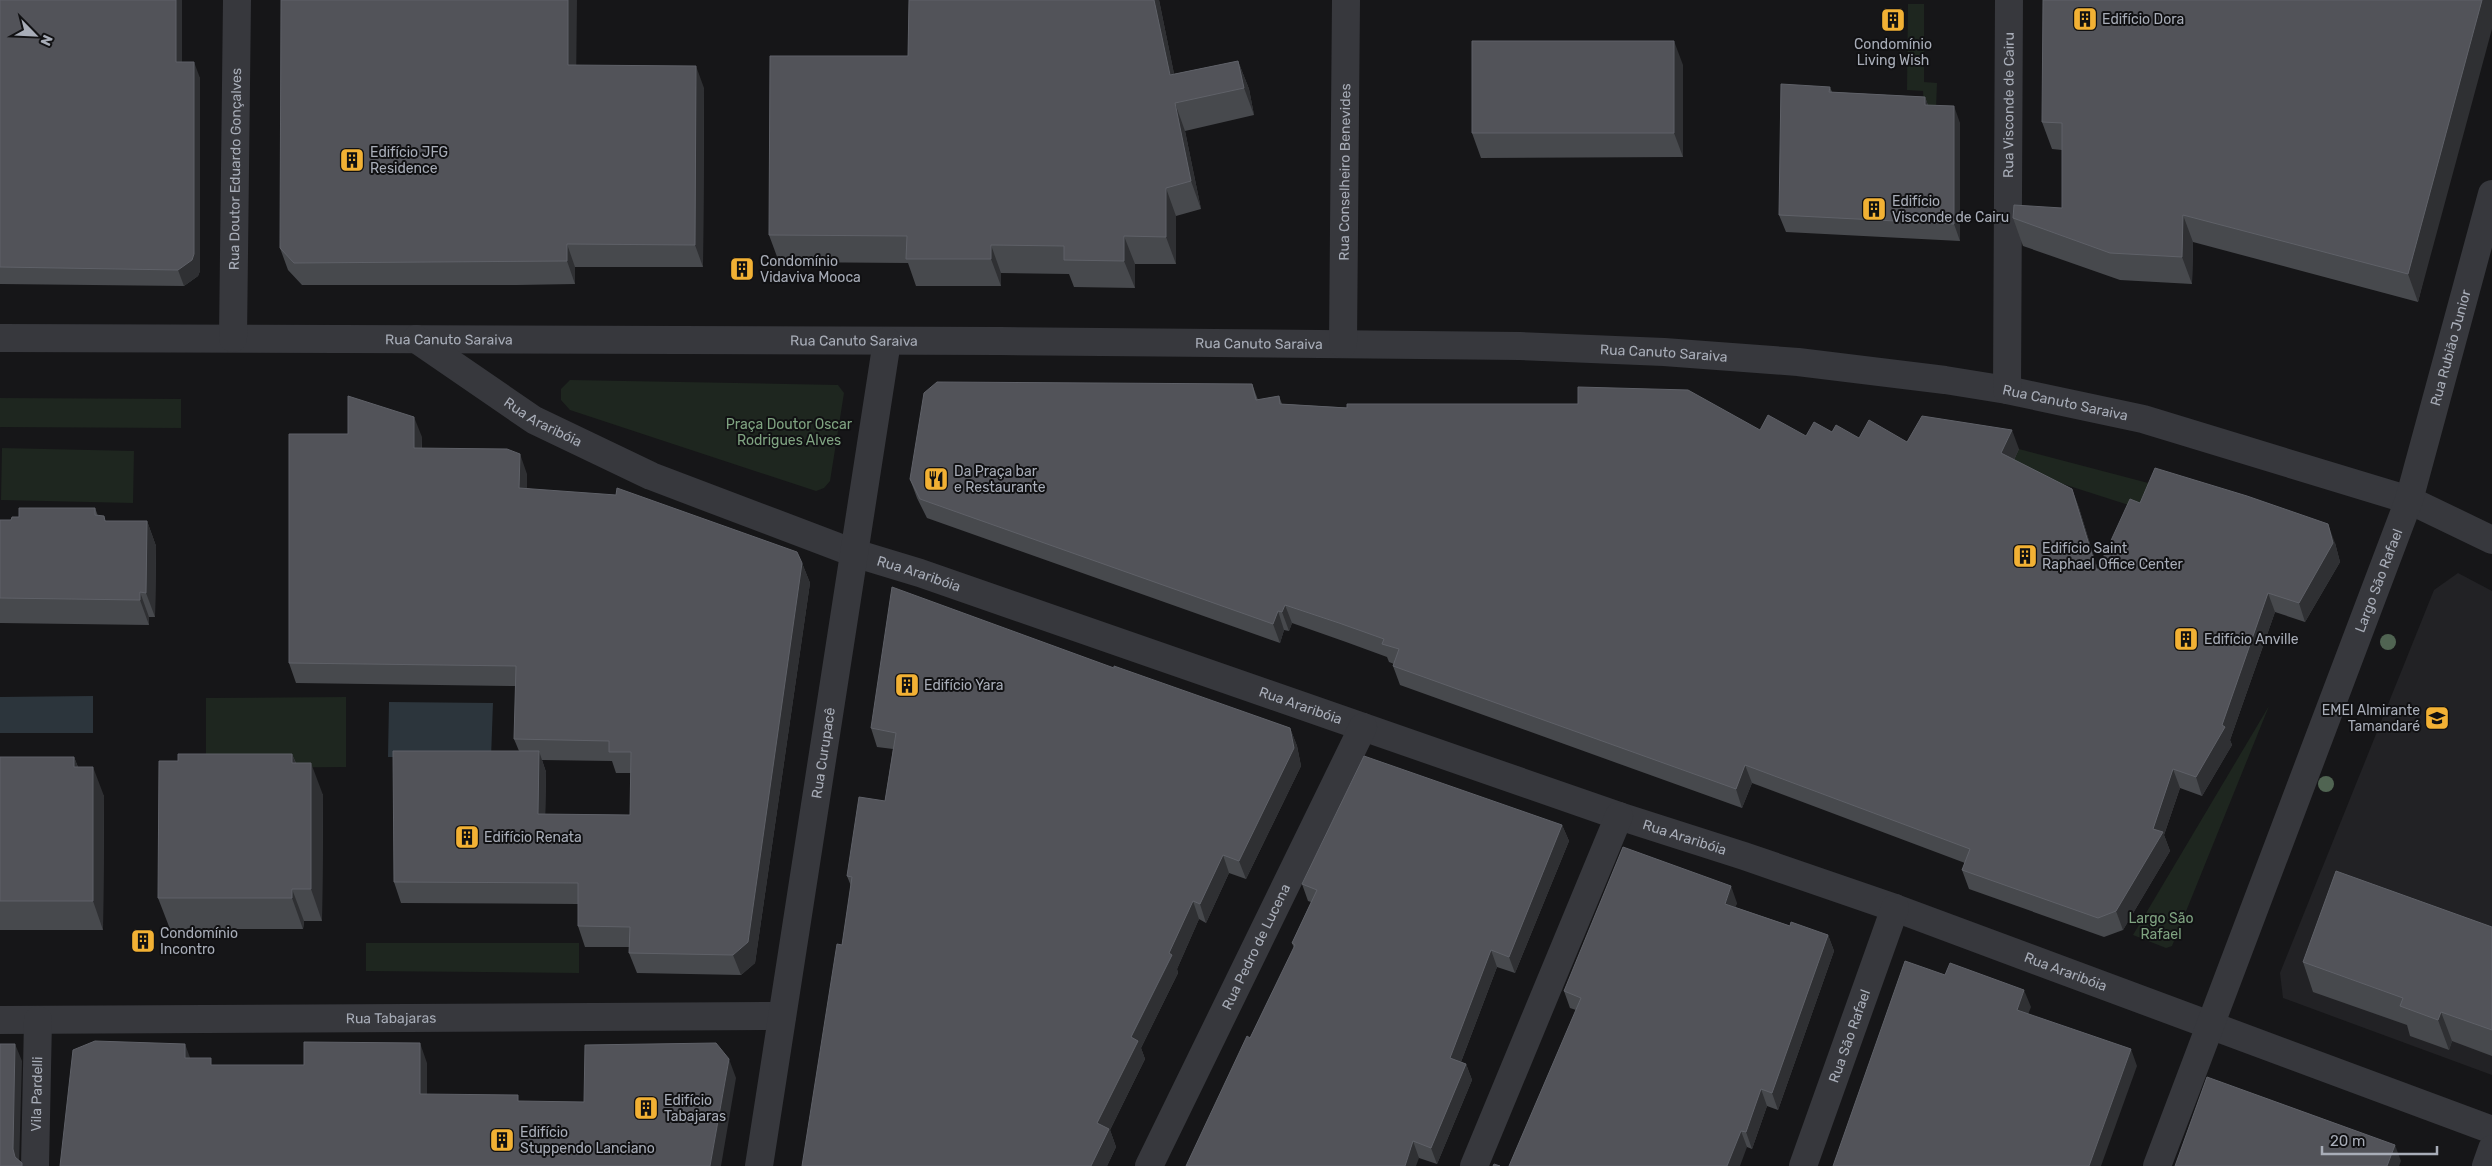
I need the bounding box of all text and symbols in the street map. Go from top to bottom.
building icon: Edifício Dora [2072,6,2098,32]
building icon: Condomínio Living Wish [1880,7,1906,33]
north arrow [10,10,60,60]
place label: Edifício Dora [2102,11,2184,28]
text: N [37,32,56,48]
street label: Rua Visconde de Cairu [2000,32,2017,178]
place label: Condomínio Living Wish [1854,36,1932,69]
street label: Rua Doutor Eduardo Gonçalves [225,68,245,270]
street label: Rua Conselheiro Benevides [1335,83,1354,261]
place label: Edifício JFG Residence [370,144,448,177]
building icon: Edifício JFG Residence [339,147,365,173]
place label: Edifício Visconde de Cairu [1892,193,2009,226]
building icon: Edifício Visconde de Cairu [1861,196,1887,222]
place label: Condomínio Vidaviva Mooca [760,253,861,286]
building icon: Condomínio Vidaviva Mooca [729,256,755,282]
street label: Rua Rubião Junior [2426,287,2474,408]
street label: Rua Canuto Saraiva [385,331,513,348]
street label: Rua Canuto Saraiva [790,332,918,349]
street label: Rua Canuto Saraiva [1195,334,1323,353]
street label: Rua Canuto Saraiva [1600,341,1728,365]
street label: Rua Canuto Saraiva [2001,381,2130,424]
street label: Rua Araribóia [501,393,585,450]
park label: Praça Doutor Oscar Rodrigues Alves [726,416,853,449]
place label: Da Praça bar e Restaurante [954,463,1046,496]
restaurant icon: Da Praça bar e Restaurante [923,466,949,492]
street label: Largo São Rafael [2351,526,2406,635]
place label: Edifício Saint Raphael Office Center [2042,540,2183,573]
building icon: Edifício Saint Raphael Office Center [2012,543,2038,569]
street label: Rua Araribóia [875,552,963,595]
building icon: Edifício Anville [2173,626,2199,652]
place label: Edifício Anville [2204,631,2299,648]
building icon: Edifício Yara [894,672,920,698]
place label: Edifício Yara [924,677,1004,694]
street label: Rua Araribóia [1257,683,1345,728]
place label: EMEI Almirante Tamandaré [2322,702,2420,735]
school or university icon: EMEI Almirante Tamandaré [2424,705,2450,731]
street label: Rua Curupacê [808,706,839,800]
street label: Rua Araribóia [1641,816,1729,858]
building icon: Edifício Renata [454,824,480,850]
place label: Edifício Renata [484,829,582,846]
street label: Rua Pedro de Lucena [1218,881,1294,1012]
park label: Largo São Rafael [2128,910,2194,943]
place label: Condomínio Incontro [160,925,238,958]
building icon: Condomínio Incontro [130,928,156,954]
street label: Rua Araribóia [2022,948,2109,995]
street label: Rua São Rafael [1825,987,1874,1085]
street label: Rua Tabajaras [346,1009,436,1027]
street label: Vila Pardelli [27,1056,46,1132]
place label: Edifício Tabajaras [664,1092,726,1125]
building icon: Edifício Tabajaras [633,1095,659,1121]
place label: Edifício Stuppendo Lanciano [520,1124,655,1157]
scale bar [2322,1124,2437,1156]
building icon: Edifício Stuppendo Lanciano [489,1127,515,1153]
text: 20 m [2330,1132,2365,1150]

